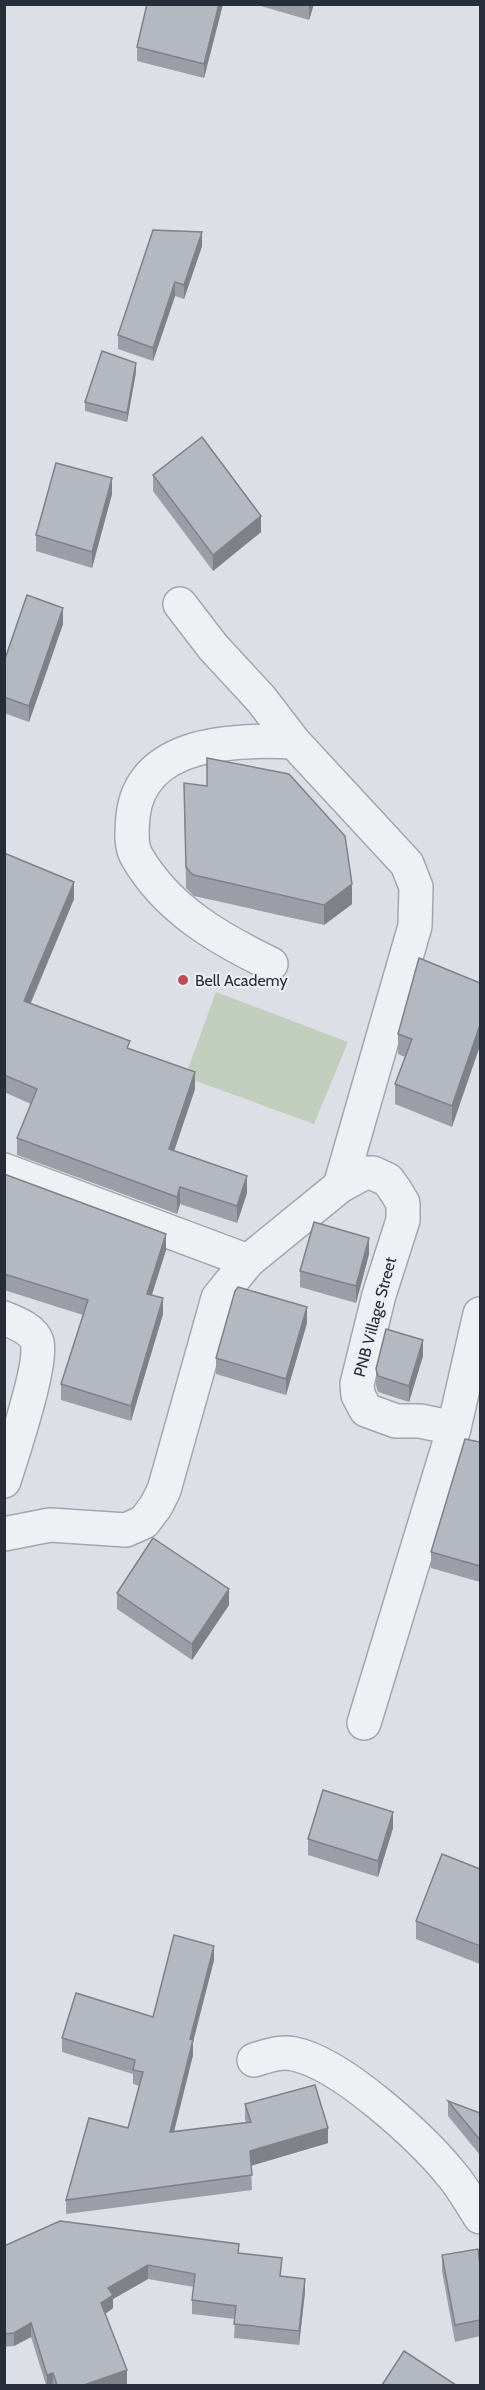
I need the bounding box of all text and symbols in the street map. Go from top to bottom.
place label: Bell Academy [195,971,287,990]
marker: Bell Academy [176,973,190,987]
street label: PNB Village Street [350,1254,400,1379]

